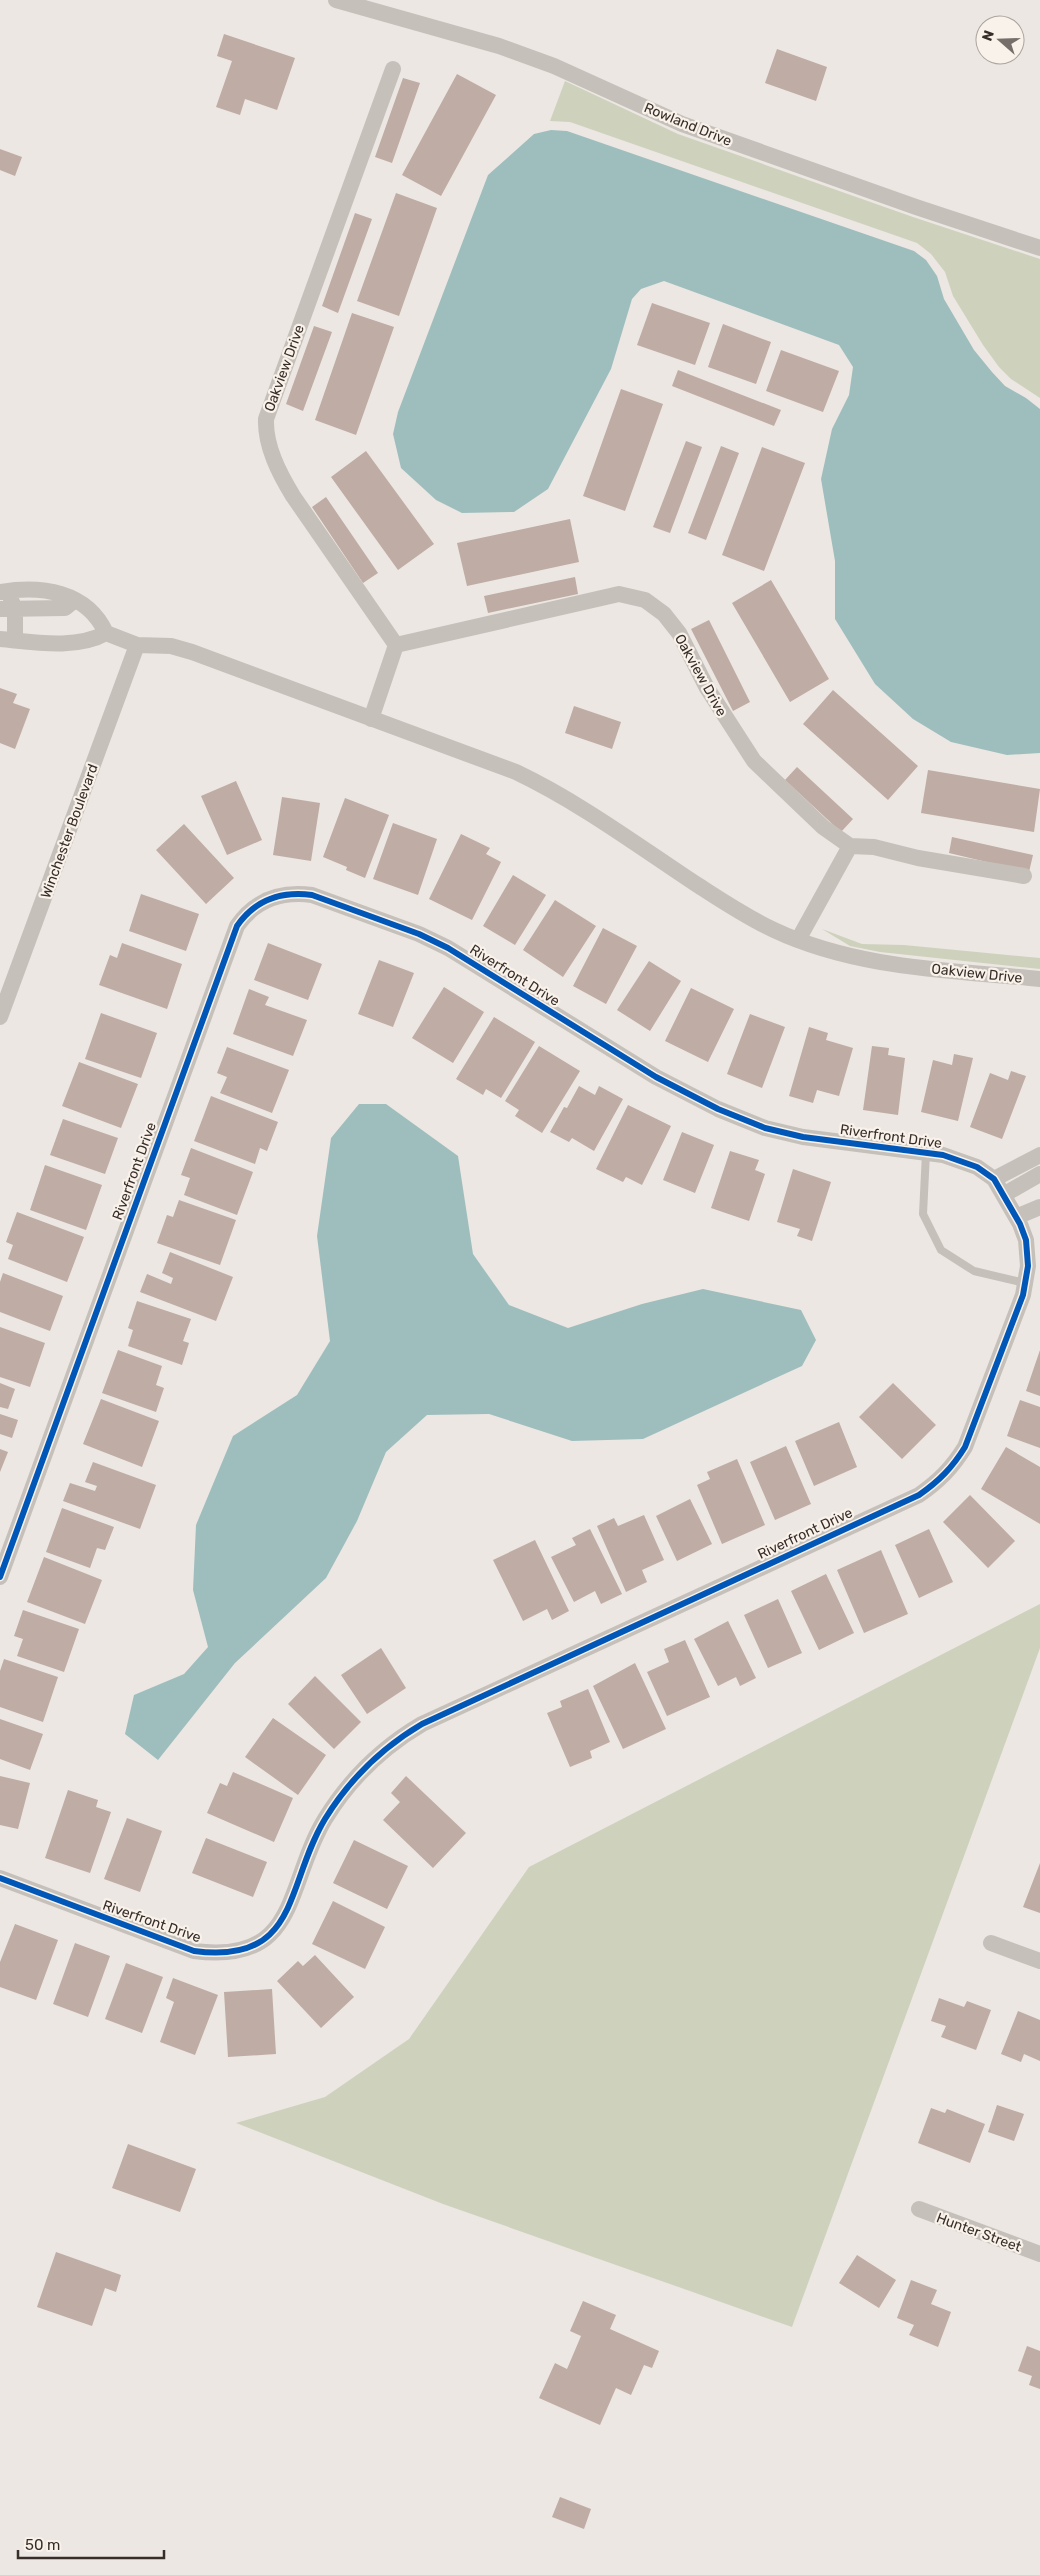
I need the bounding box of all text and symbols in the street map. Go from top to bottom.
north arrow [975,15,1025,65]
text: N [979,28,998,43]
street label: Rowland Drive [641,99,734,150]
street label: Oakview Drive [261,322,308,414]
street label: Oakview Drive [671,631,730,719]
street label: Winchester Boulevard [37,762,102,901]
street label: Riverfront Drive [467,941,563,1010]
street label: Oakview Drive [931,960,1023,987]
street label: Riverfront Drive [109,1120,160,1222]
street label: Riverfront Drive [839,1121,943,1152]
street label: Riverfront Drive [755,1504,856,1563]
street label: Riverfront Drive [100,1897,203,1946]
street label: Hunter Street [934,2209,1024,2256]
scale bar [18,2528,164,2560]
text: 50 m [25,2536,60,2554]

